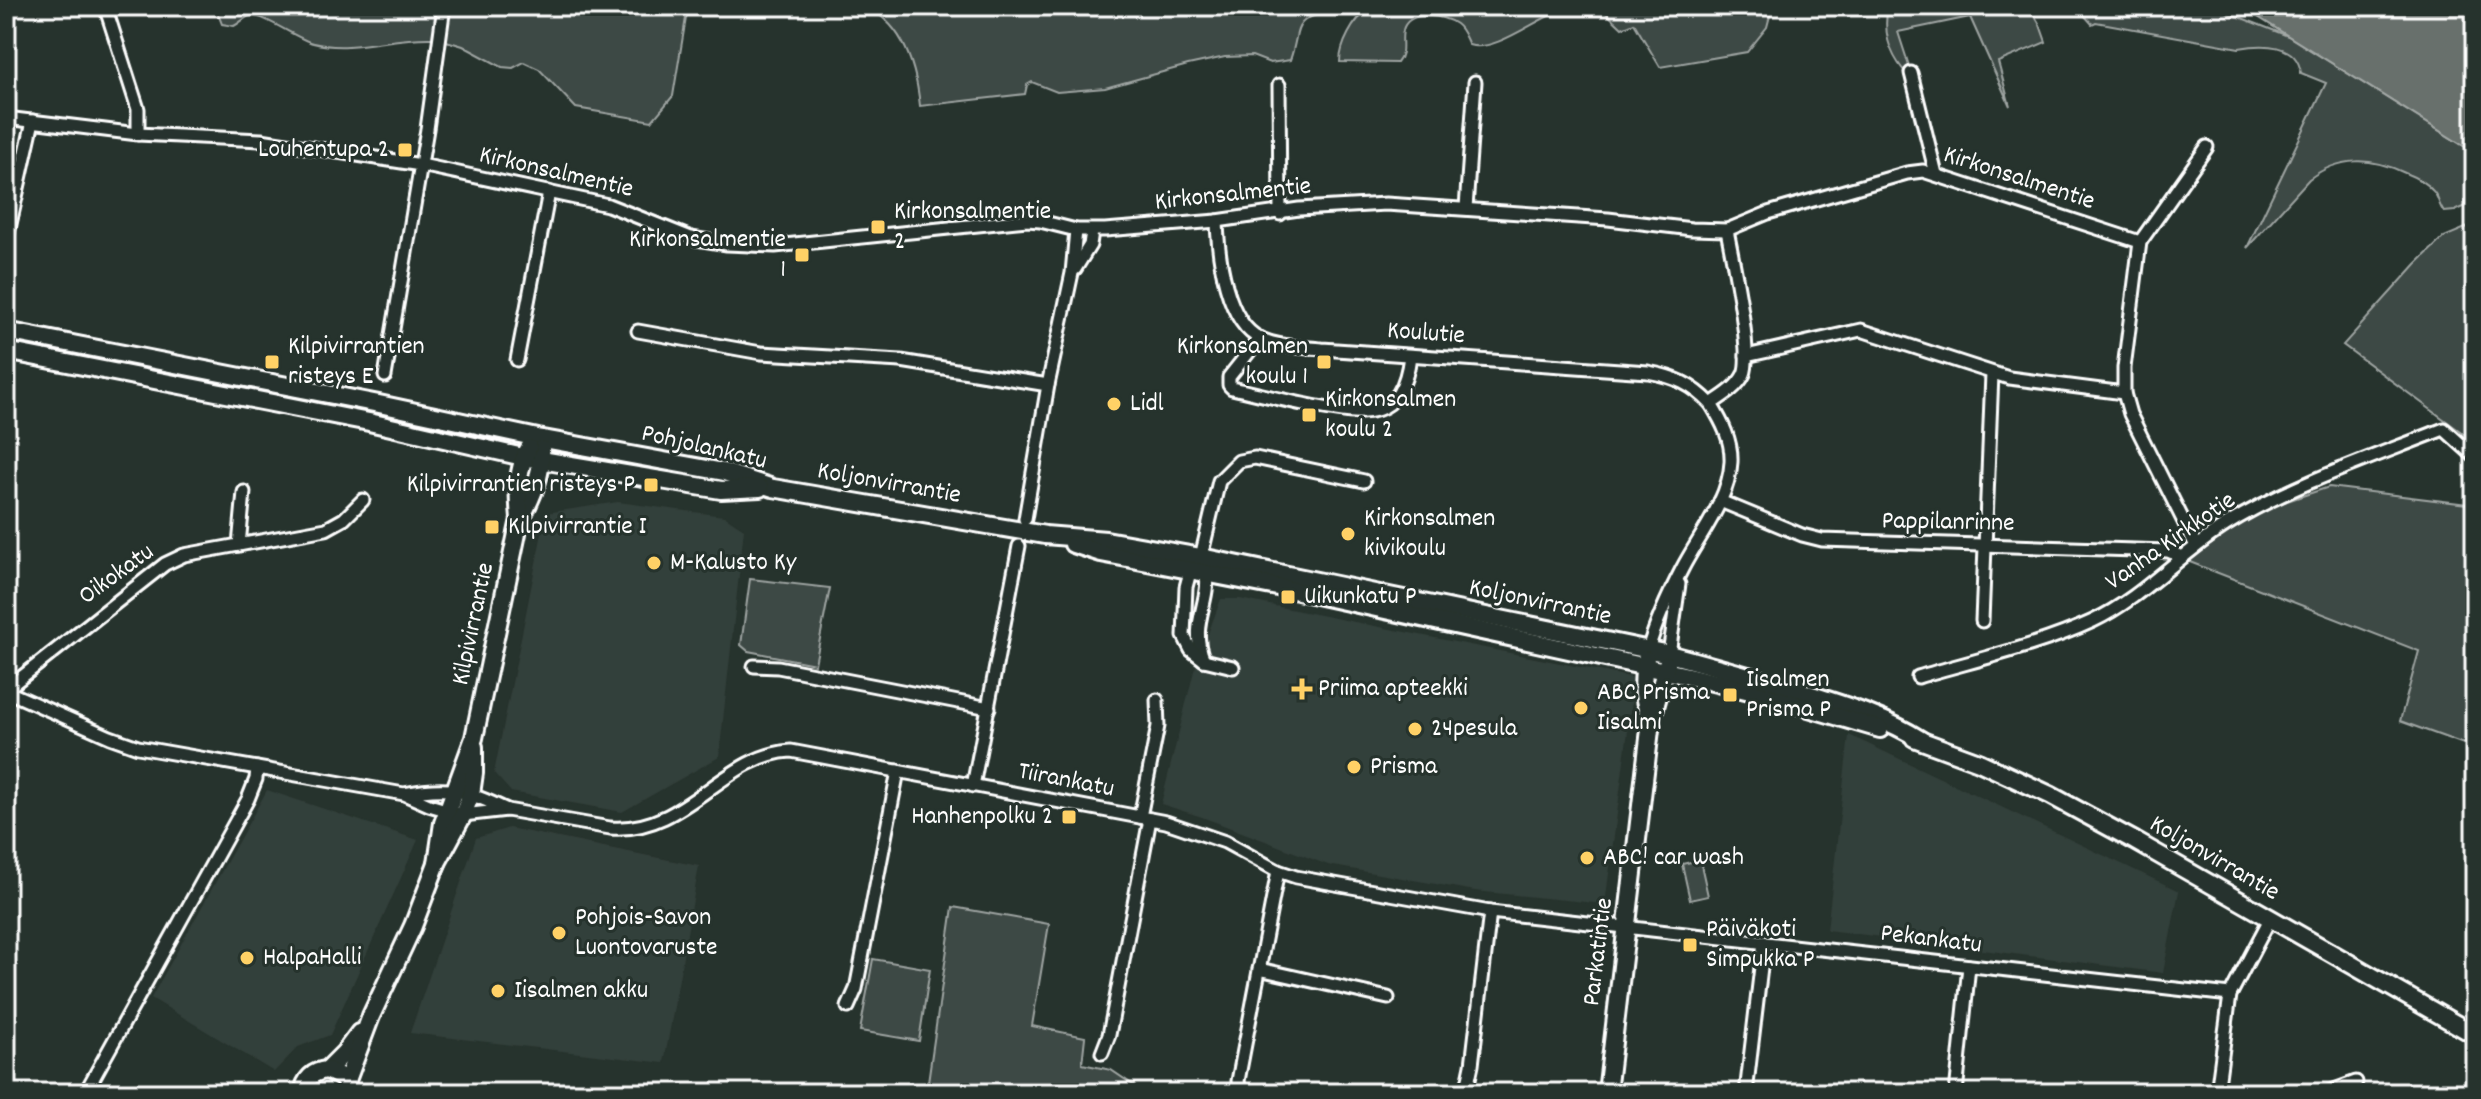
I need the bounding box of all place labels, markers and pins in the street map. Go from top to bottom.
place label: Louhentupa 2 [258,132,389,169]
marker: Louhentupa 2 [396,141,414,159]
place label: Kirkonsalmentie 2 [894,194,1051,261]
marker: Kirkonsalmentie 2 [869,218,887,236]
place label: Kirkonsalmentie 1 [629,222,786,289]
marker: Kirkonsalmentie 1 [793,246,811,264]
place label: Kilpivirrantien risteys E [288,329,425,396]
place label: Kirkonsalmen koulu 1 [1177,329,1308,396]
marker: Kilpivirrantien risteys E [263,353,281,371]
marker: Kirkonsalmen koulu 1 [1315,353,1333,371]
place label: Kirkonsalmen koulu 2 [1325,382,1456,449]
place label: Lidl [1130,386,1164,423]
marker: Lidl [1105,395,1123,413]
marker: Kirkonsalmen koulu 2 [1300,406,1318,424]
place label: Kilpivirrantien risteys P [407,467,635,504]
marker: Kilpivirrantien risteys P [642,476,660,494]
place label: Kirkonsalmen kivikoulu [1364,501,1495,568]
place label: Kilpivirrantie I [508,509,647,546]
marker: Kilpivirrantie I [483,518,501,536]
marker: Kirkonsalmen kivikoulu [1339,525,1357,543]
place label: M-Kalusto Ky [670,545,797,582]
marker: M-Kalusto Ky [645,554,663,572]
place label: Uikunkatu P [1304,579,1417,616]
marker: Uikunkatu P [1279,588,1297,606]
place label: Iisalmen Prisma P [1746,662,1831,729]
place label: Priima apteekki [1318,671,1468,708]
place label: ABC Prisma Iisalmi [1597,675,1710,742]
marker: Priima apteekki [1293,680,1311,698]
marker: Iisalmen Prisma P [1721,686,1739,704]
marker: ABC Prisma Iisalmi [1572,699,1590,717]
place label: 24pesula [1431,711,1518,748]
marker: 24pesula [1406,720,1424,738]
place label: Prisma [1370,749,1438,786]
marker: Prisma [1345,758,1363,776]
place label: Hanhenpolku 2 [911,799,1053,836]
marker: Hanhenpolku 2 [1060,808,1078,826]
place label: ABC! car wash [1603,840,1744,877]
marker: ABC! car wash [1578,849,1596,867]
place label: Pohjois-Savon Luontovaruste [575,900,717,967]
place label: Päiväkoti Simpukka P [1706,912,1815,979]
marker: Pohjois-Savon Luontovaruste [550,924,568,942]
marker: Päiväkoti Simpukka P [1681,936,1699,954]
place label: HalpaHalli [263,940,362,977]
marker: HalpaHalli [238,949,256,967]
place label: Iisalmen akku [514,973,648,1010]
marker: Iisalmen akku [489,982,507,1000]

